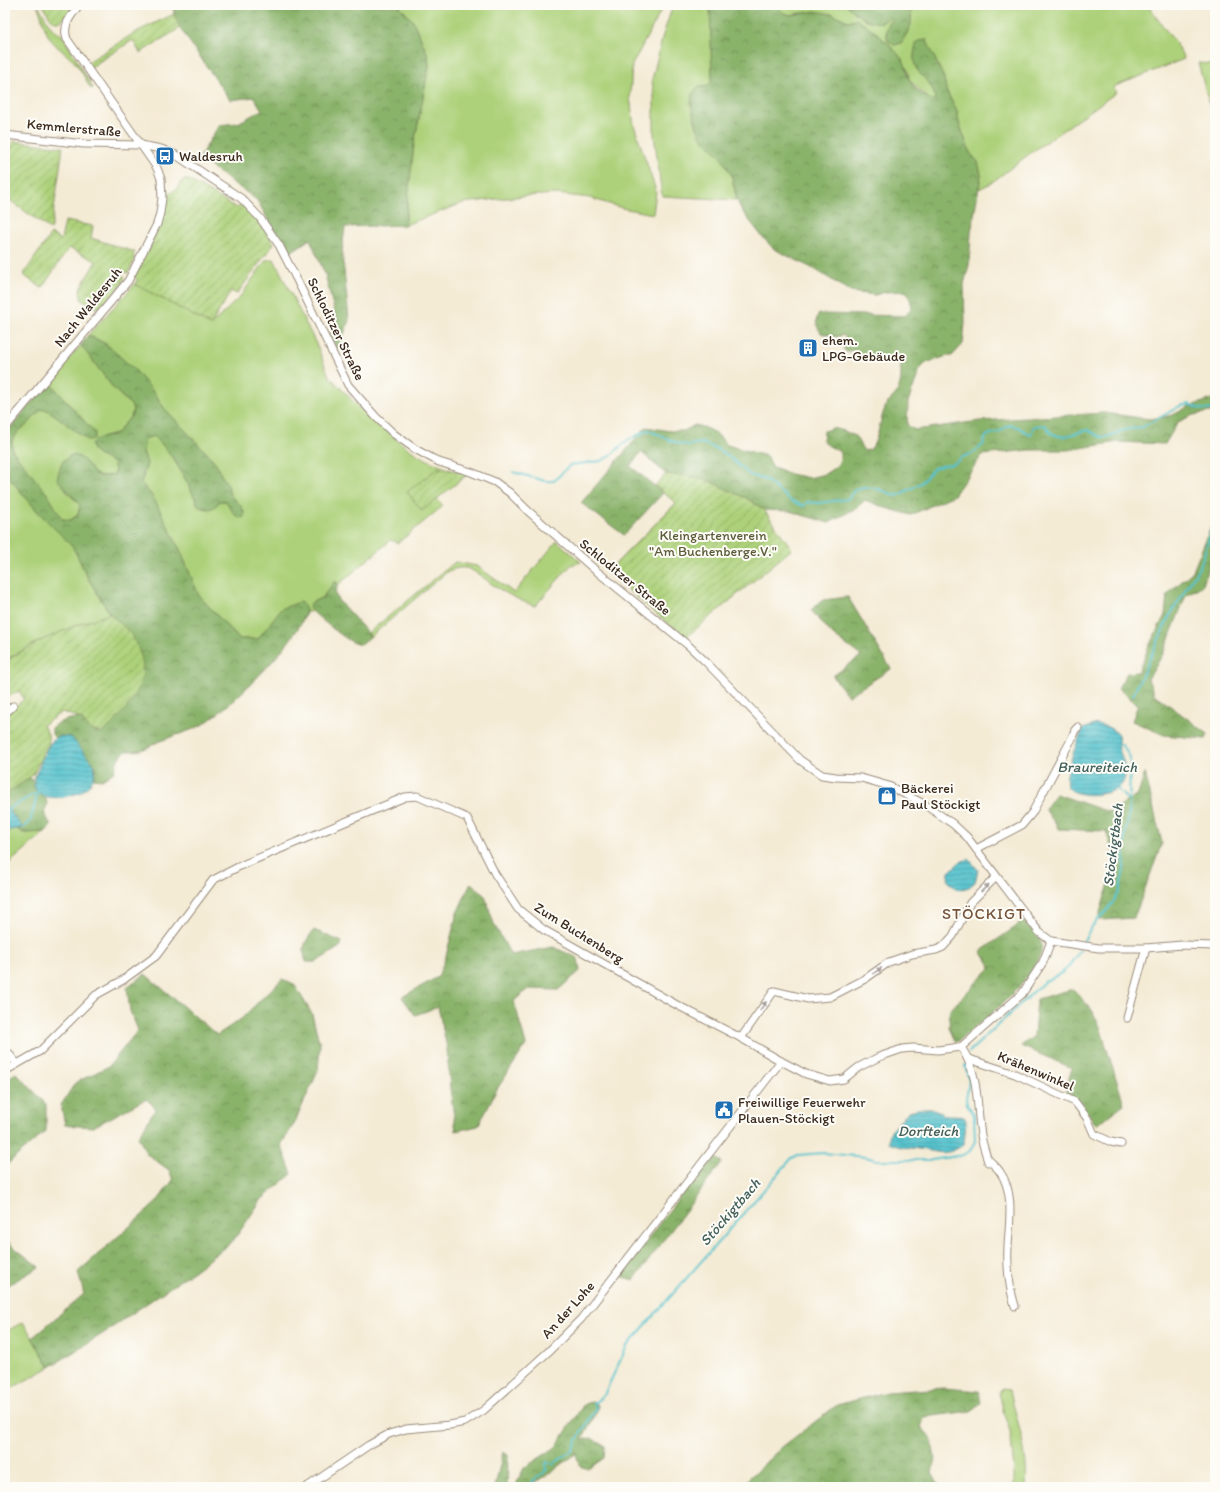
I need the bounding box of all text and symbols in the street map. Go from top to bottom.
street label: Kemmlerstraße [26,115,122,141]
bus stop icon: Waldesruh [154,145,176,167]
place label: Waldesruh [179,148,243,165]
street label: Nach Waldesruh [51,263,126,350]
street label: Schloditzer Straße [304,275,368,384]
place label: ehem. LPG-Gebäude [822,332,905,365]
building icon: ehem. LPG-Gebäude [797,337,819,359]
park label: Kleingartenverein "Am Buchenberge.V." [649,527,777,560]
street label: Schloditzer Straße [576,535,674,619]
water label: Braureiteich [1057,758,1137,776]
place label: Bäckerei Paul Stöckigt [901,780,981,813]
shop icon: Bäckerei Paul Stöckigt [876,785,898,807]
water label: Stöckigtbach [1099,802,1127,887]
one-way arrow [980,883,990,893]
street label: Zum Buchenberg [531,899,628,968]
district label: STÖCKIGT [942,904,1026,923]
one-way arrow [872,967,882,975]
one-way arrow [759,1001,767,1011]
street label: Krähenwinkel [995,1047,1077,1095]
place label: Freiwillige Feuerwehr Plauen-Stöckigt [738,1094,866,1127]
public building icon: Freiwillige Feuerwehr Plauen-Stöckigt [713,1099,735,1121]
water label: Dorfteich [898,1122,958,1140]
water label: Stöckigtbach [696,1174,764,1249]
street label: An der Lohe [538,1278,598,1342]

